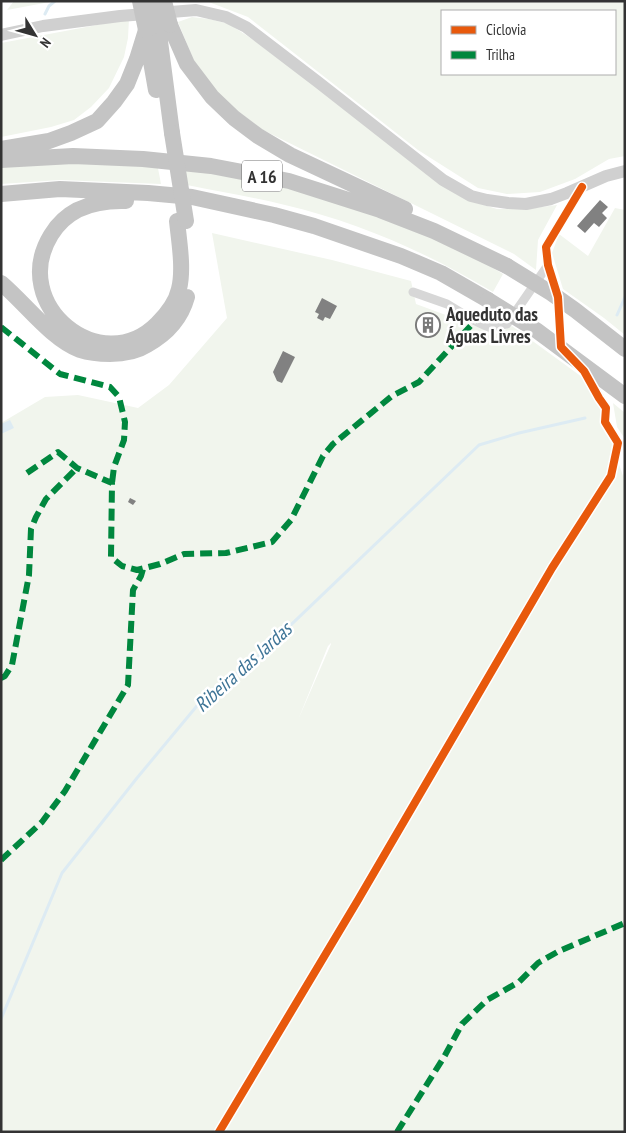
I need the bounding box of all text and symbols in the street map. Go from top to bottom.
north arrow [10,10,60,60]
legend [441,10,616,75]
text: Ciclovia [486,20,526,39]
text: N [36,34,55,51]
text: Trilha [486,45,515,64]
road number: A 16 [242,160,282,192]
place label: Aqueduto das Águas Livres [445,302,538,348]
building icon: Aqueduto das Águas Livres [415,312,441,338]
water label: Ribeira das Jardas [189,615,299,718]

